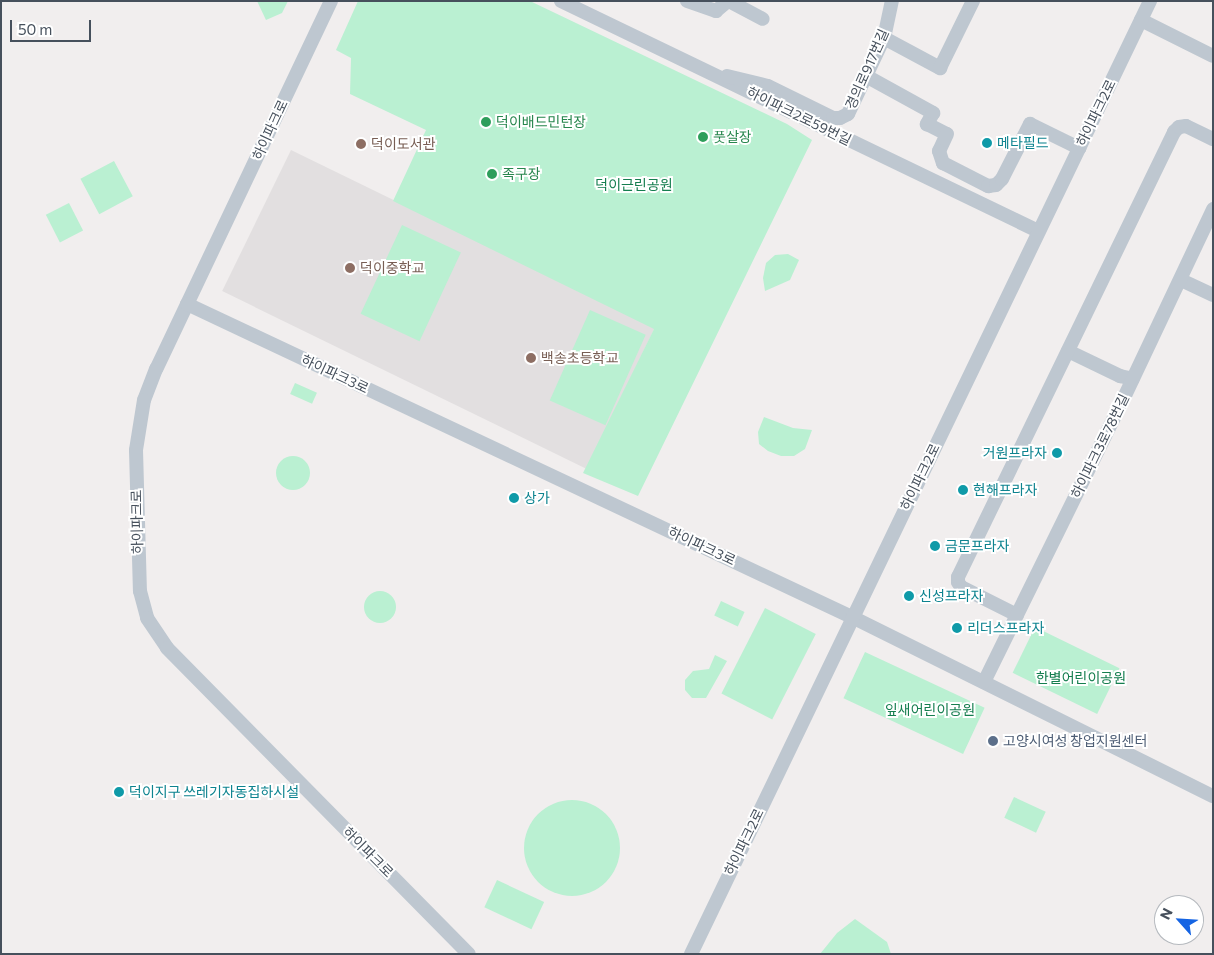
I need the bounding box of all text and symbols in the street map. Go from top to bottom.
scale bar [12,10,94,42]
text: 50 m [18,20,52,38]
street label: 경의로917번길 [842,26,892,112]
street label: 하이파크2로 [1073,77,1119,149]
street label: 하이파크2로59번길 [744,83,854,149]
street label: 하이파크로 [249,97,291,163]
place label: 덕이배드민턴장 [496,114,586,130]
marker: 덕이배드민턴장 [480,116,492,128]
place label: 풋살장 [713,129,752,145]
marker: 풋살장 [697,131,709,143]
place label: 메타필드 [997,135,1049,151]
place label: 덕이도서관 [371,136,435,152]
marker: 메타필드 [981,137,993,149]
marker: 덕이도서관 [355,138,367,150]
place label: 족구장 [502,166,541,182]
marker: 족구장 [486,168,498,180]
park label: 덕이근린공원 [595,177,673,193]
place label: 덕이중학교 [360,260,424,276]
marker: 덕이중학교 [344,262,356,274]
place label: 백송초등학교 [541,350,618,366]
street label: 하이파크3로 [299,351,371,397]
marker: 백송초등학교 [525,352,537,364]
street label: 하이파크3로78번길 [1067,391,1133,501]
street label: 하이파크2로 [897,441,943,513]
place label: 거원프라자 [983,445,1047,461]
marker: 거원프라자 [1051,447,1063,459]
place label: 현해프라자 [973,482,1037,498]
marker: 현해프라자 [957,484,969,496]
street label: 하이파크로 [128,490,146,554]
place label: 상가 [524,490,550,506]
marker: 상가 [508,492,520,504]
street label: 하이파크3로 [666,523,738,569]
place label: 금문프라자 [945,538,1009,554]
marker: 금문프라자 [929,540,941,552]
place label: 신성프라자 [919,588,983,604]
marker: 신성프라자 [903,590,915,602]
place label: 리더스프라자 [967,620,1044,636]
marker: 리더스프라자 [951,622,963,634]
park label: 한별어린이공원 [1036,670,1126,686]
park label: 잎새어린이공원 [885,702,975,718]
place label: 고양시여성 창업지원센터 [1003,733,1147,749]
marker: 고양시여성 창업지원센터 [987,735,999,747]
place label: 덕이지구 쓰레기자동집하시설 [129,784,299,800]
marker: 덕이지구 쓰레기자동집하시설 [113,786,125,798]
street label: 하이파크2로 [721,806,767,878]
street label: 하이파크로 [339,823,397,881]
north arrow [1154,895,1204,945]
text: N [1156,905,1176,922]

